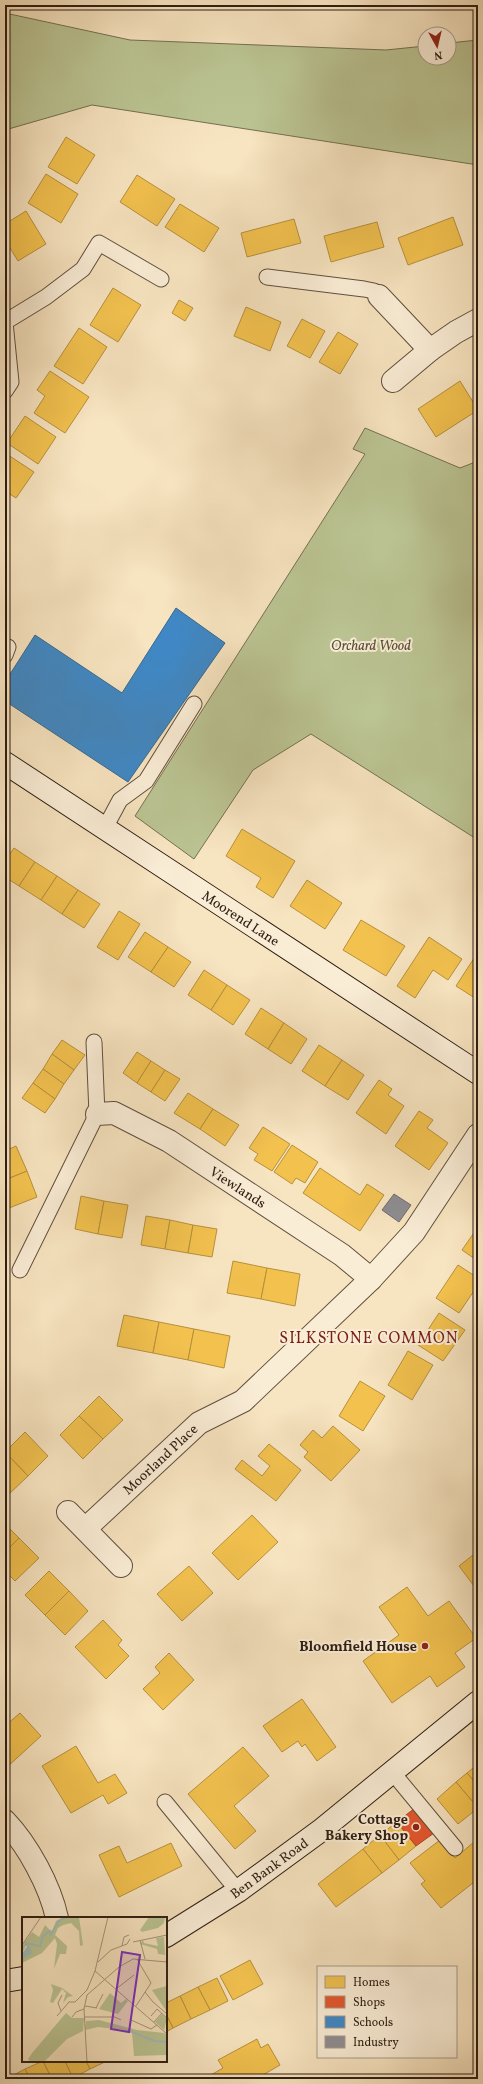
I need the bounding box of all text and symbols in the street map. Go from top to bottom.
north arrow [417,26,457,66]
text: N [433,46,443,62]
park label: Orchard Wood [331,637,411,656]
street label: Moorend Lane [198,887,283,952]
street label: Viewlands [205,1163,269,1214]
district label: SILKSTONE COMMON [279,1328,459,1350]
street label: Moorland Place [119,1420,203,1500]
place label: Bloomfield House [299,1638,417,1657]
marker: Bloomfield House [420,1641,430,1651]
place label: Cottage Bakery Shop [325,1811,408,1846]
marker: Cottage Bakery Shop [411,1822,421,1832]
street label: Ben Bank Road [227,1834,313,1904]
inset map [22,1917,167,2062]
legend [317,1966,457,2058]
text: Homes [353,1975,390,1991]
text: Shops [353,1995,385,2011]
text: Schools [353,2015,393,2031]
text: Industry [353,2035,399,2051]

